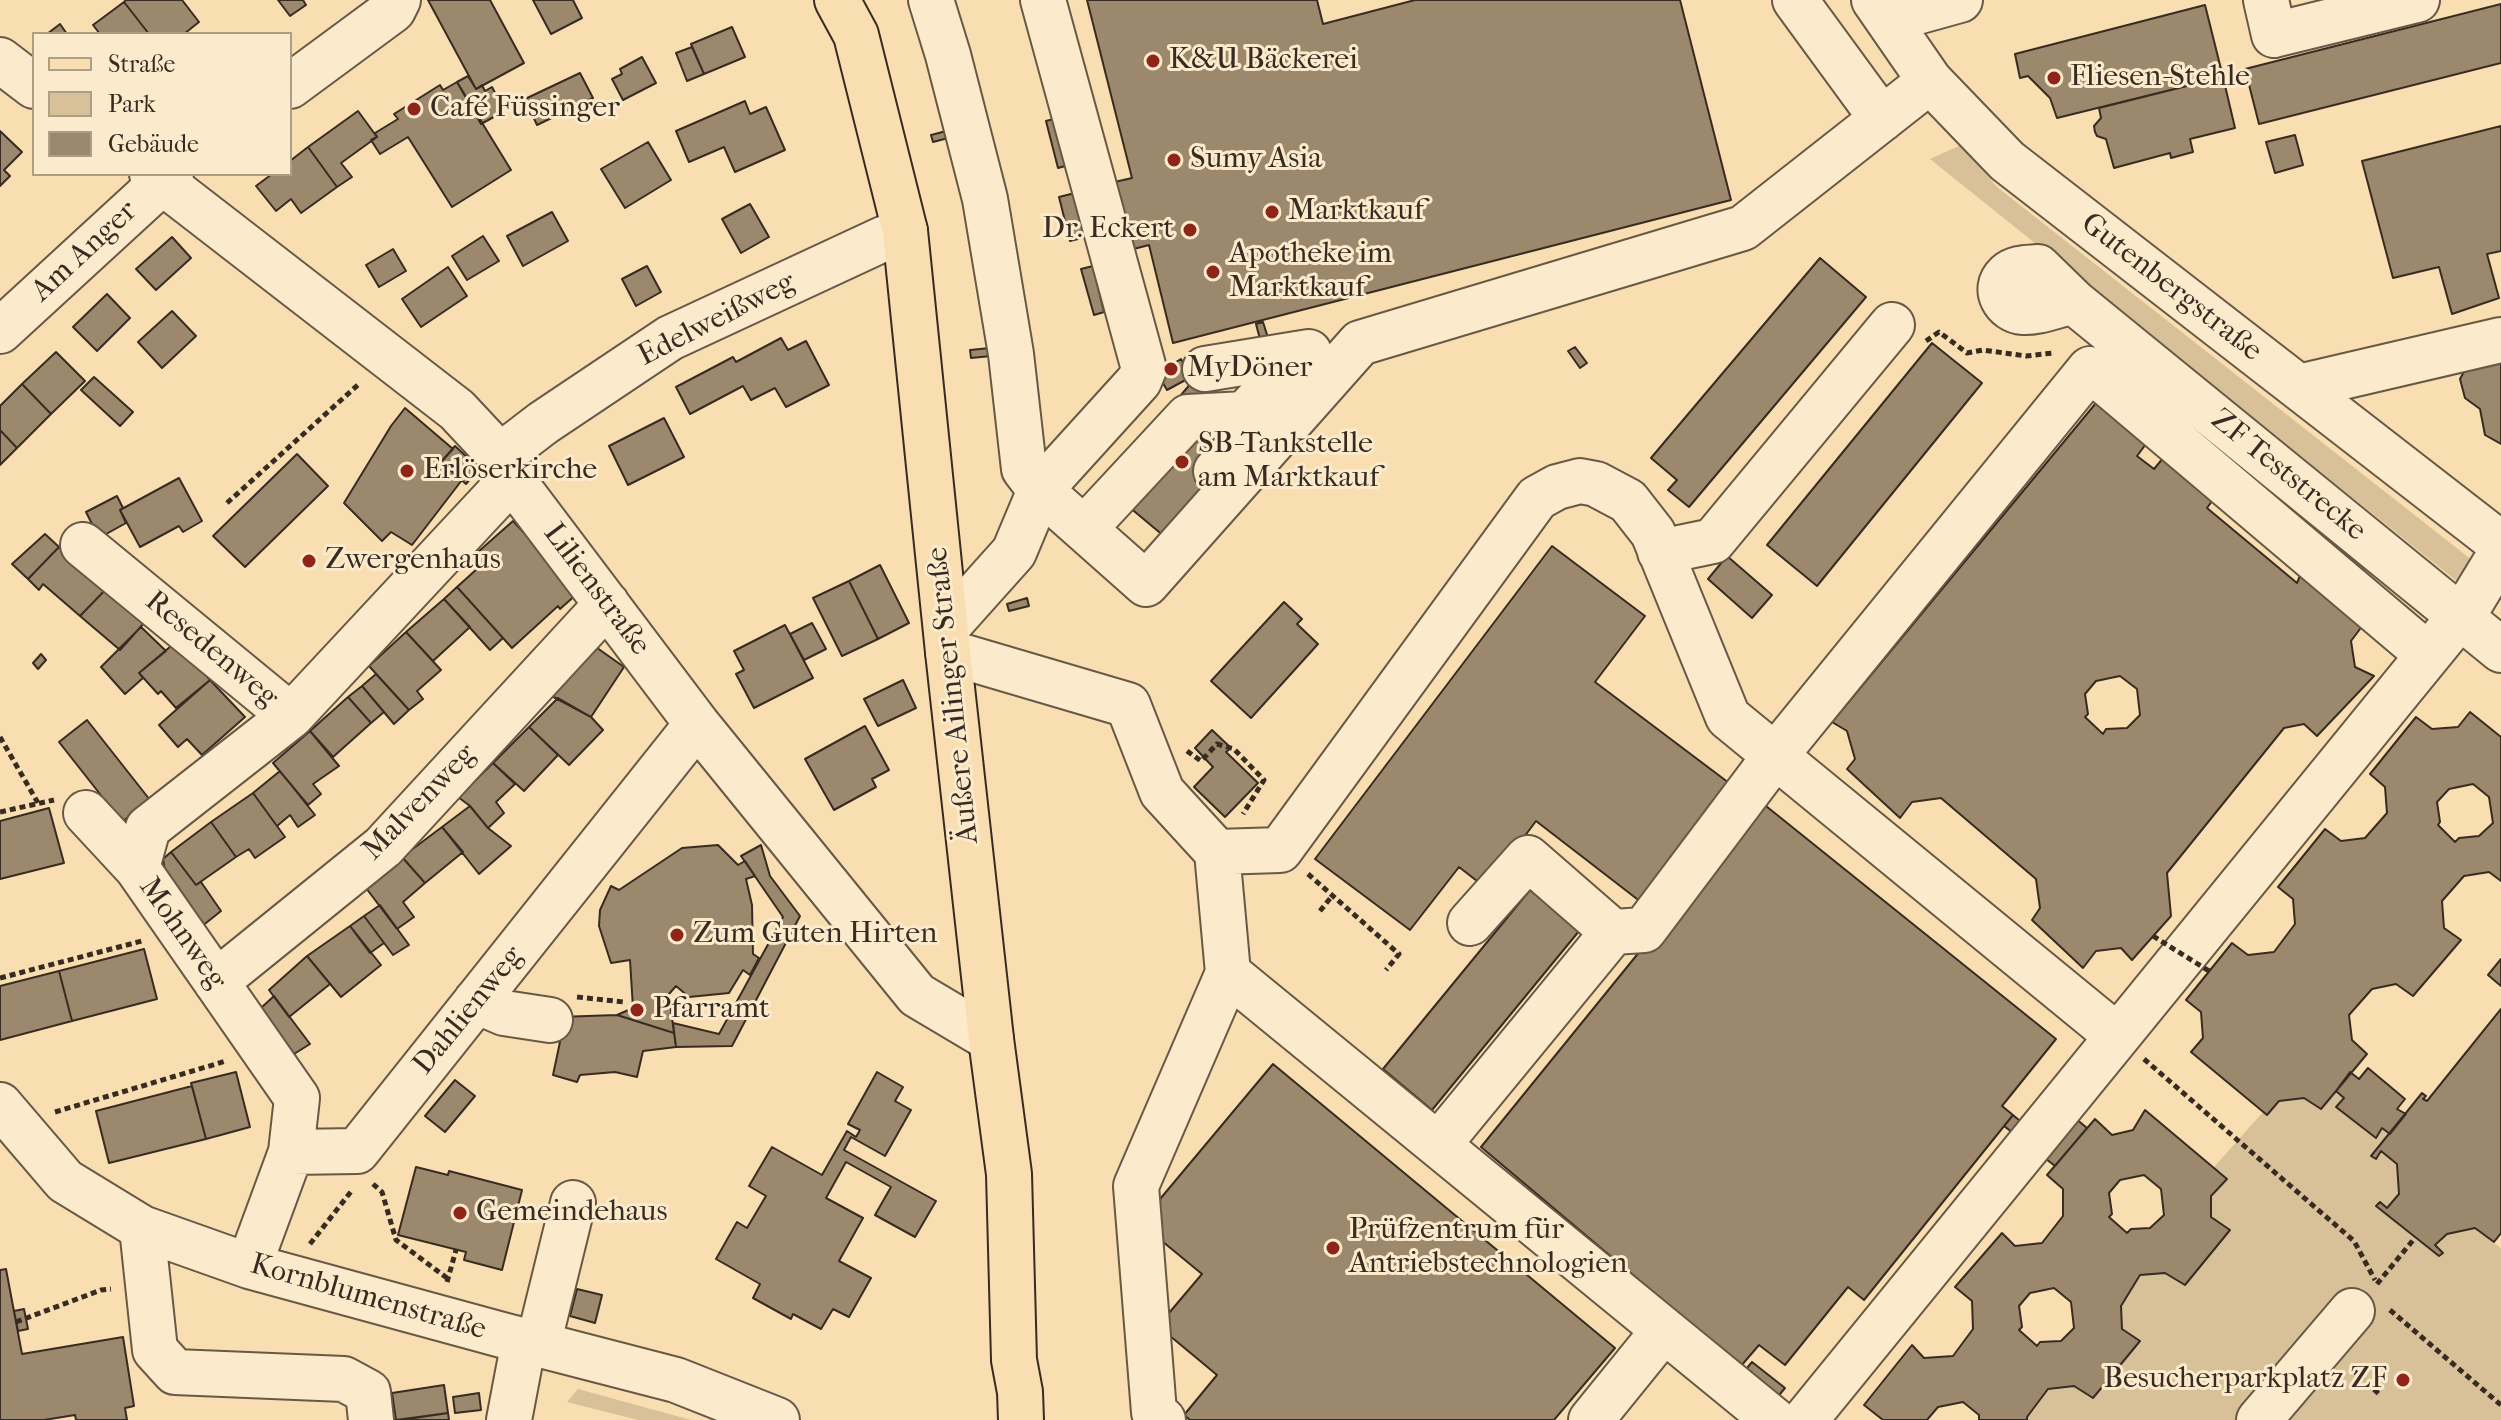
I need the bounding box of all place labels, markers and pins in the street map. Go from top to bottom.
place label: K&U Bäckerei [1169,43,1358,79]
marker: K&U Bäckerei [1144,52,1162,70]
place label: Fliesen-Stehle [2070,60,2250,96]
marker: Fliesen-Stehle [2045,69,2063,87]
place label: Café Füssinger [430,91,620,127]
marker: Café Füssinger [405,100,423,118]
place label: Sumy Asia [1190,142,1322,178]
marker: Sumy Asia [1165,151,1183,169]
place label: Marktkauf [1288,194,1424,230]
marker: Marktkauf [1263,203,1281,221]
place label: Dr. Eckert [1042,212,1174,248]
marker: Dr. Eckert [1181,221,1199,239]
place label: Apotheke im Marktkauf [1229,237,1392,308]
marker: Apotheke im Marktkauf [1204,263,1222,281]
place label: MyDöner [1187,351,1312,387]
marker: MyDöner [1162,360,1180,378]
place label: SB-Tankstelle am Marktkauf [1198,427,1379,498]
place label: Erlöserkirche [423,453,597,489]
marker: SB-Tankstelle am Marktkauf [1173,453,1191,471]
marker: Erlöserkirche [398,462,416,480]
place label: Zwergenhaus [325,543,501,579]
marker: Zwergenhaus [300,552,318,570]
place label: Zum Guten Hirten [693,917,938,953]
marker: Zum Guten Hirten [668,926,686,944]
place label: Pfarramt [653,992,770,1028]
marker: Pfarramt [628,1001,646,1019]
place label: Gemeindehaus [476,1195,668,1231]
marker: Gemeindehaus [451,1204,469,1222]
place label: Prüfzentrum für Antriebstechnologien [1349,1213,1627,1284]
marker: Prüfzentrum für Antriebstechnologien [1324,1239,1342,1257]
place label: Besucherparkplatz ZF [2103,1362,2387,1398]
marker: Besucherparkplatz ZF [2394,1371,2412,1389]

